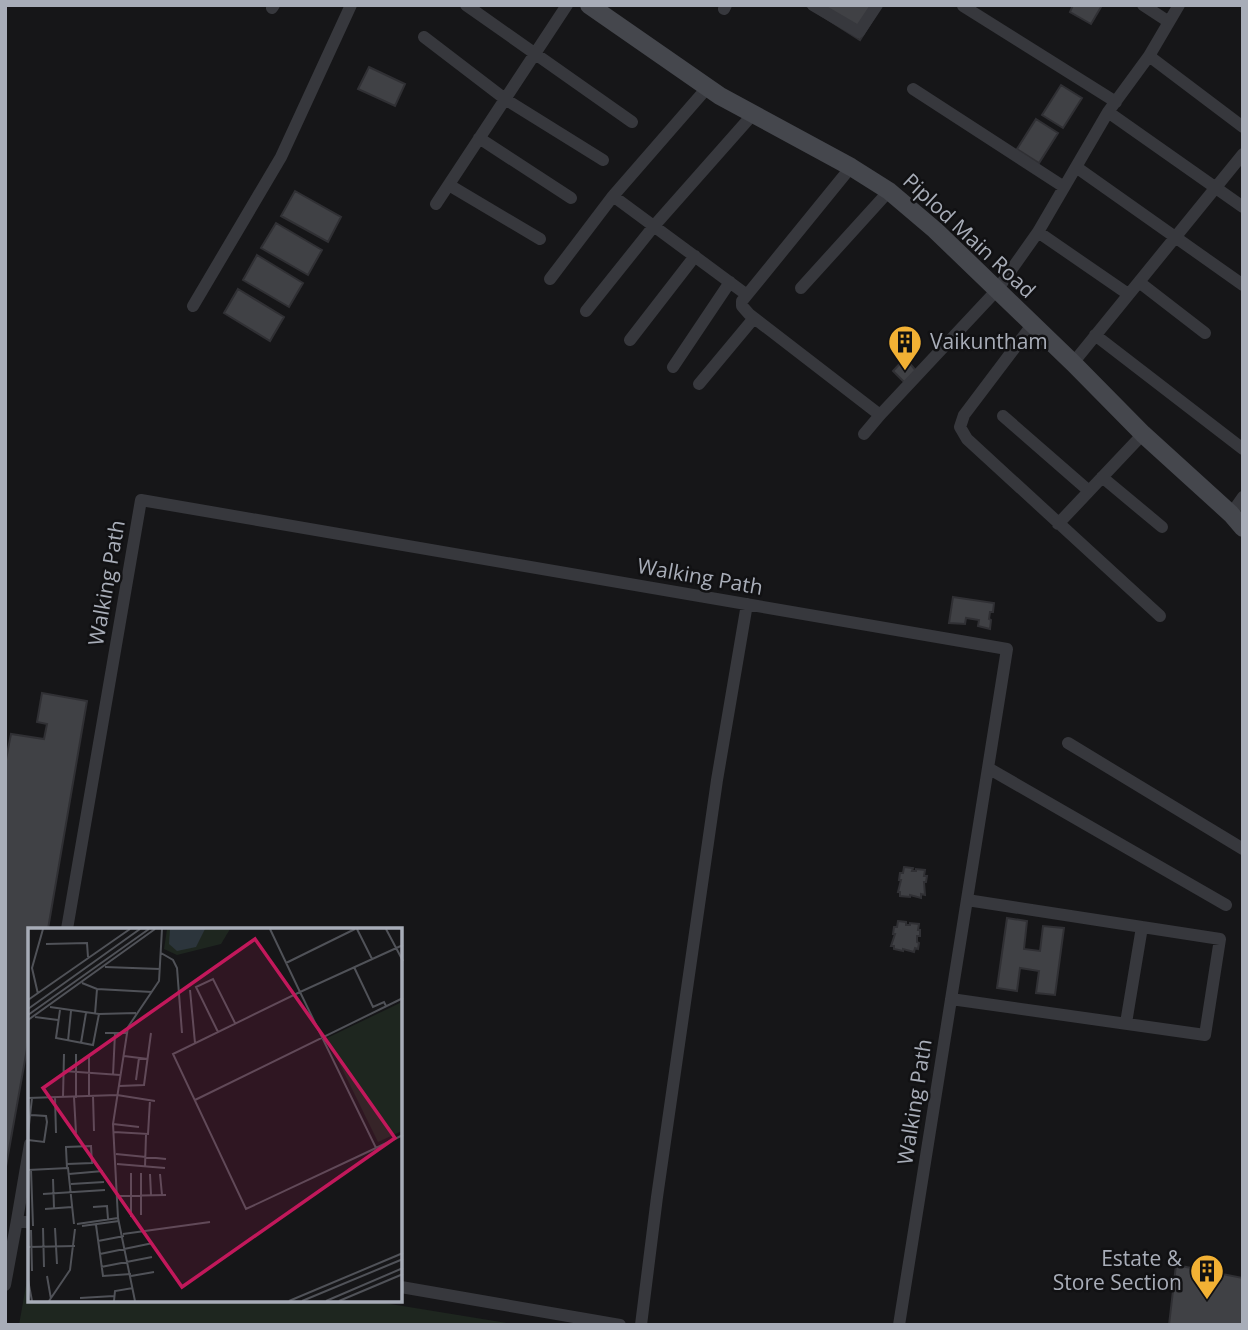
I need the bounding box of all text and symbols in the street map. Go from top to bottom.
street label: Piplod Main Road [897,167,1042,304]
building icon: Vaikuntham [886,323,924,372]
place label: Vaikuntham [930,327,1048,355]
street label: Walking Path [81,518,131,648]
street label: Walking Path [635,551,765,601]
inset map [28,928,402,1302]
street label: Walking Path [890,1037,938,1167]
place label: Estate & Store Section [1053,1244,1183,1296]
building icon: Estate & Store Section [1188,1252,1226,1301]

